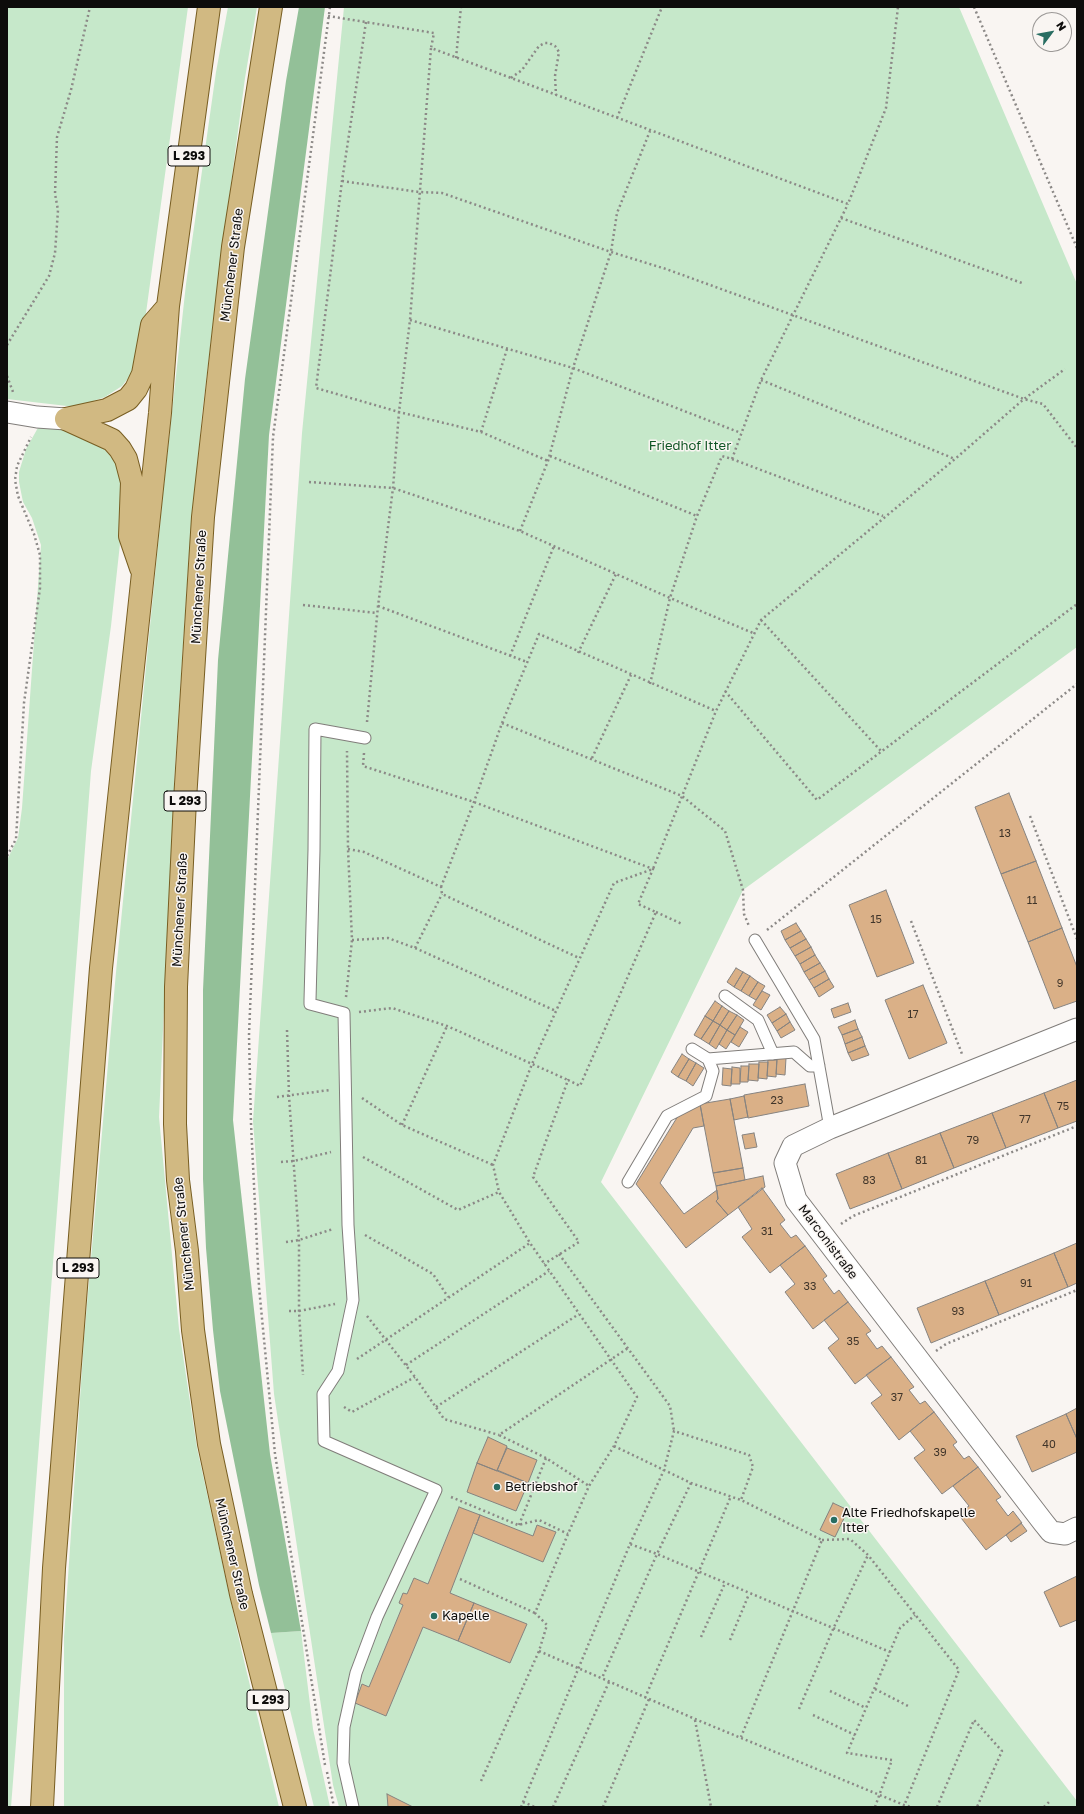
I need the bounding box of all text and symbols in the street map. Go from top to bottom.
north arrow [1032,12,1072,52]
text: N [1054,19,1069,33]
road number: L 293 [168,146,210,166]
street label: Münchener Straße [217,207,247,323]
park label: Friedhof Itter [649,438,731,454]
street label: Münchener Straße [188,530,210,644]
road number: L 293 [164,791,206,811]
house number: 13 [999,827,1011,841]
street label: Münchener Straße [169,853,191,967]
house number: 11 [1027,894,1037,908]
house number: 15 [870,913,882,927]
house number: 9 [1057,977,1063,991]
house number: 17 [907,1008,919,1022]
house number: 23 [771,1094,783,1108]
house number: 75 [1057,1100,1069,1114]
house number: 77 [1019,1113,1031,1127]
house number: 79 [967,1134,979,1148]
house number: 81 [915,1154,927,1168]
house number: 83 [862,1174,876,1188]
street label: Münchener Straße [170,1176,198,1292]
street label: Marconistraße [795,1202,861,1282]
house number: 31 [761,1225,773,1239]
road number: L 293 [57,1258,99,1278]
house number: 91 [1020,1277,1032,1291]
house number: 33 [804,1280,816,1294]
house number: 93 [951,1305,965,1319]
house number: 35 [847,1335,859,1349]
house number: 37 [891,1391,903,1405]
house number: 40 [1042,1438,1056,1452]
house number: 39 [933,1446,947,1460]
place label: Betriebshof [505,1479,578,1495]
marker: Betriebshof [492,1482,502,1492]
street label: Münchener Straße [212,1497,252,1611]
place label: Alte Friedhofskapelle Itter [842,1505,975,1536]
marker: Alte Friedhofskapelle Itter [829,1515,839,1525]
place label: Kapelle [442,1608,489,1624]
marker: Kapelle [429,1611,439,1621]
road number: L 293 [247,1690,289,1710]

